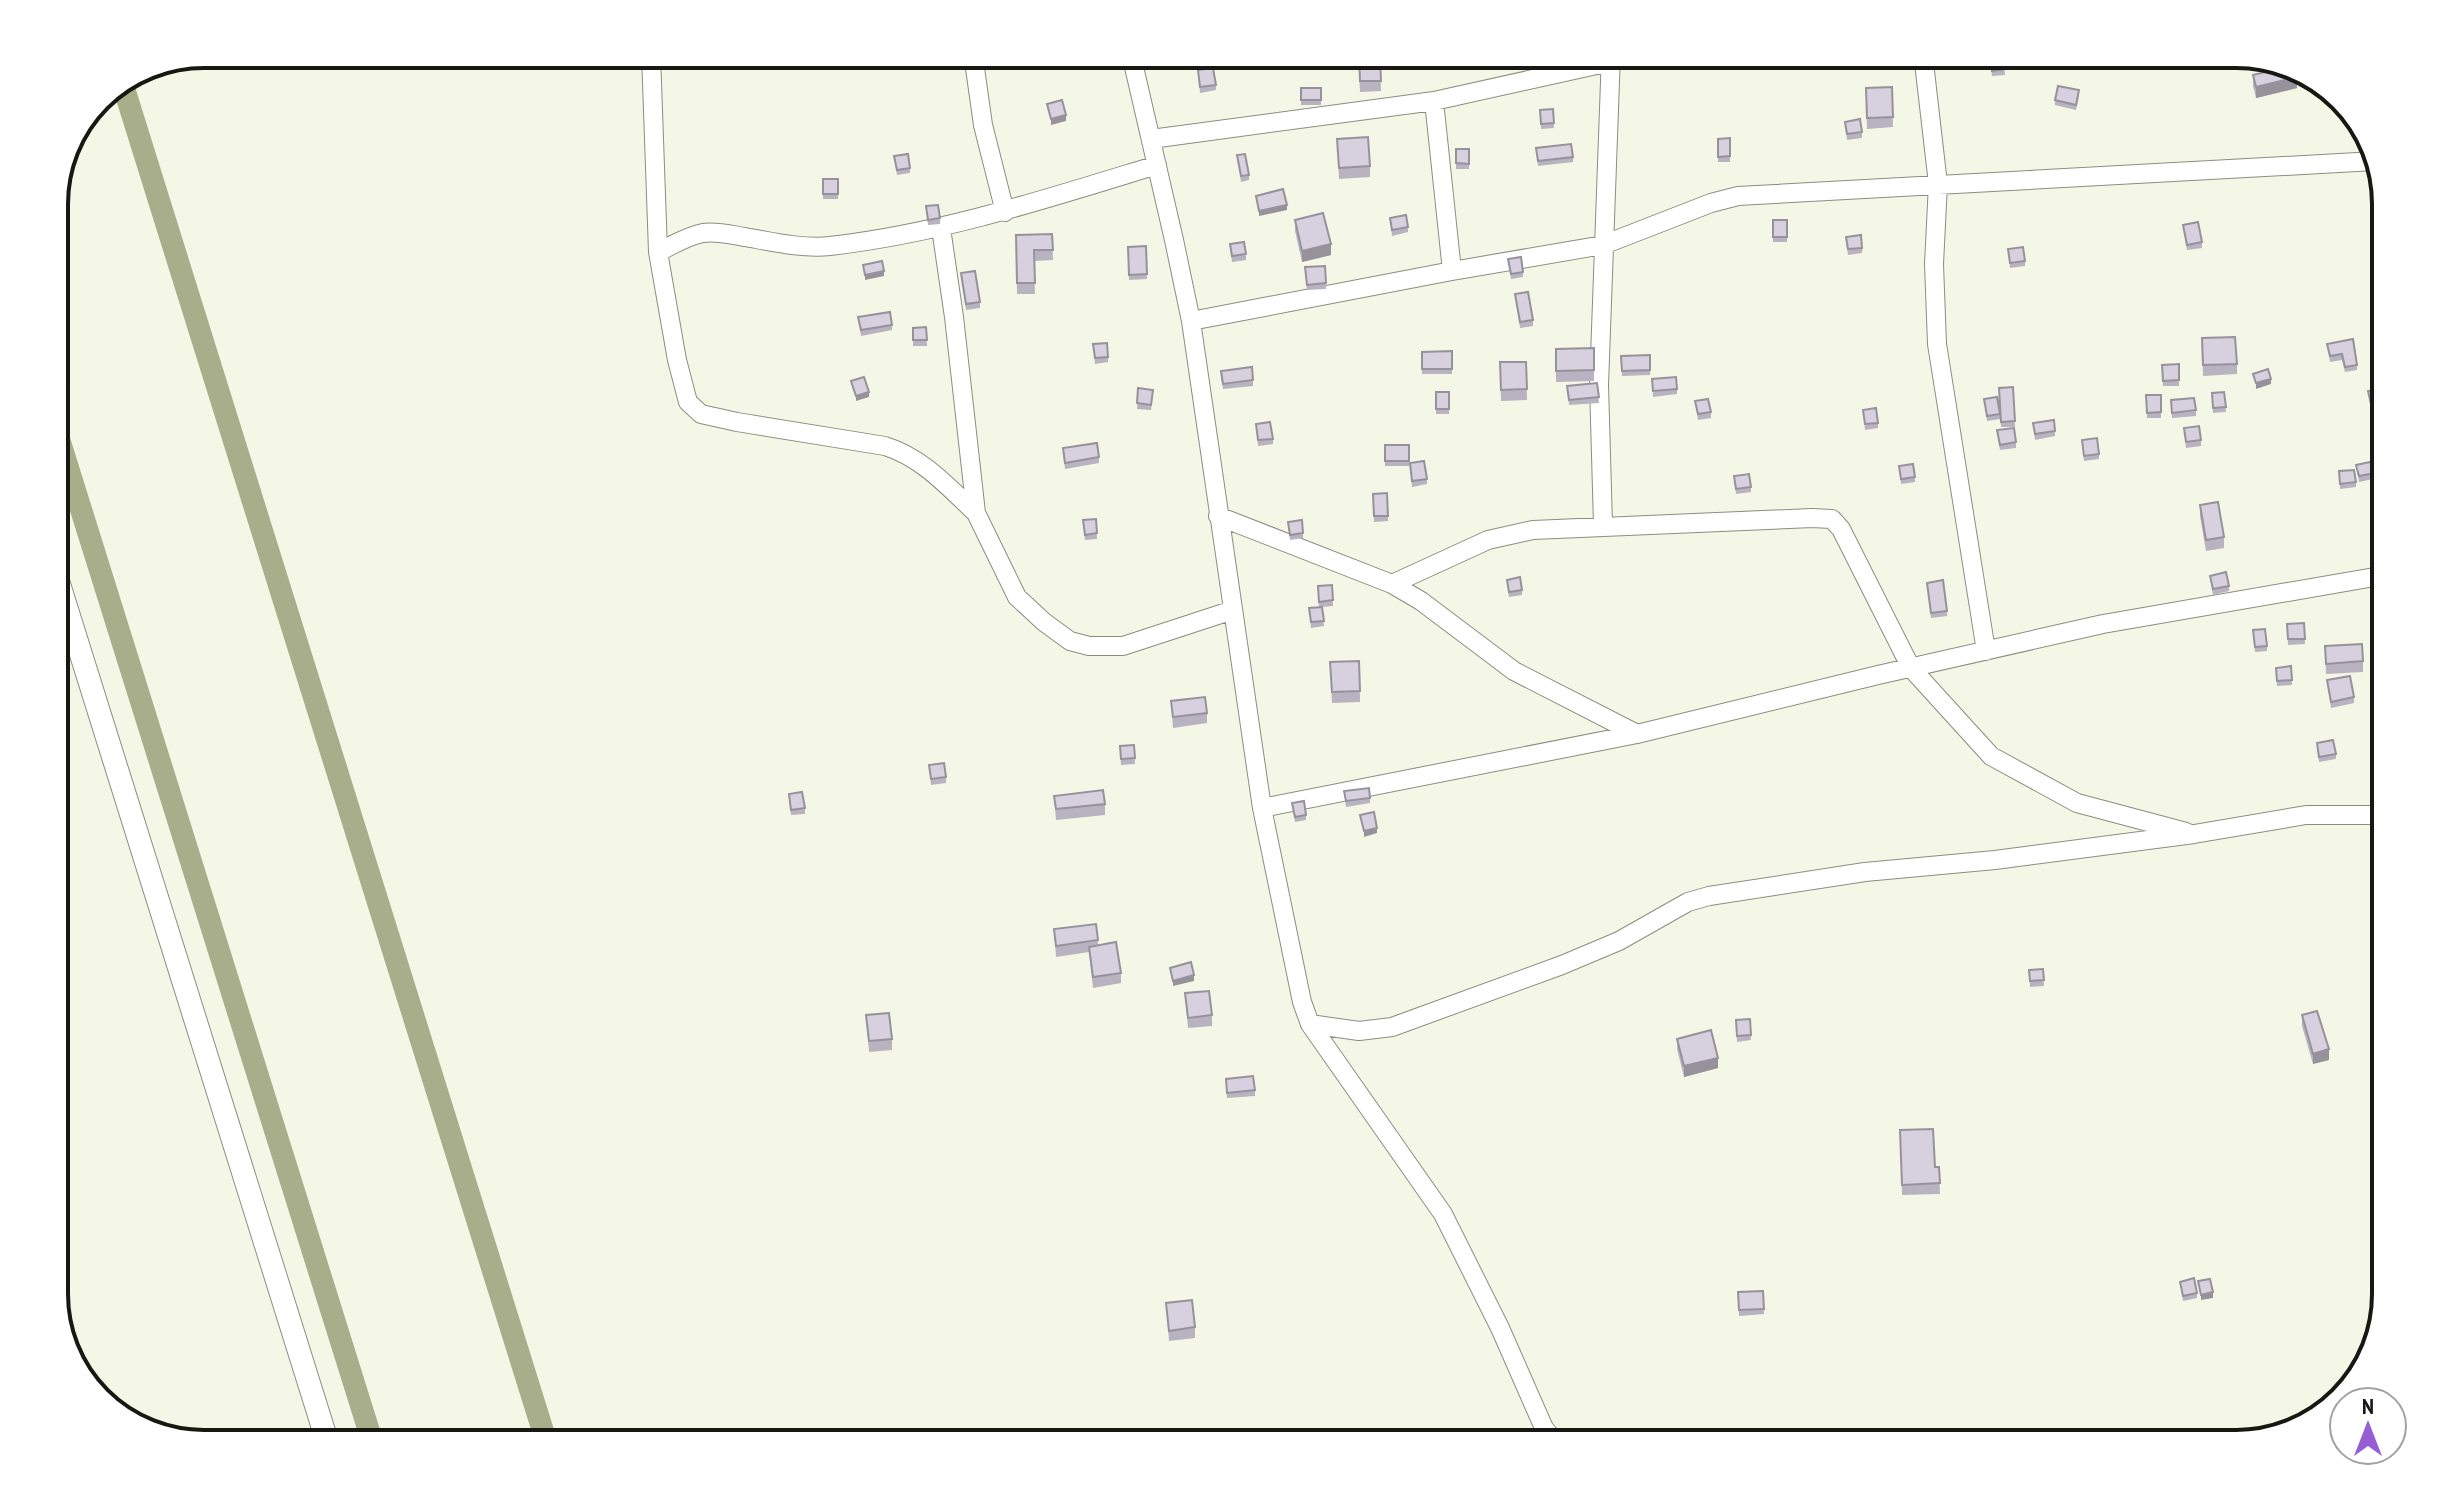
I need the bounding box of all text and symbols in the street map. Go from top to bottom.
north arrow [2328,1386,2408,1466]
text: N [2362,1392,2374,1420]

